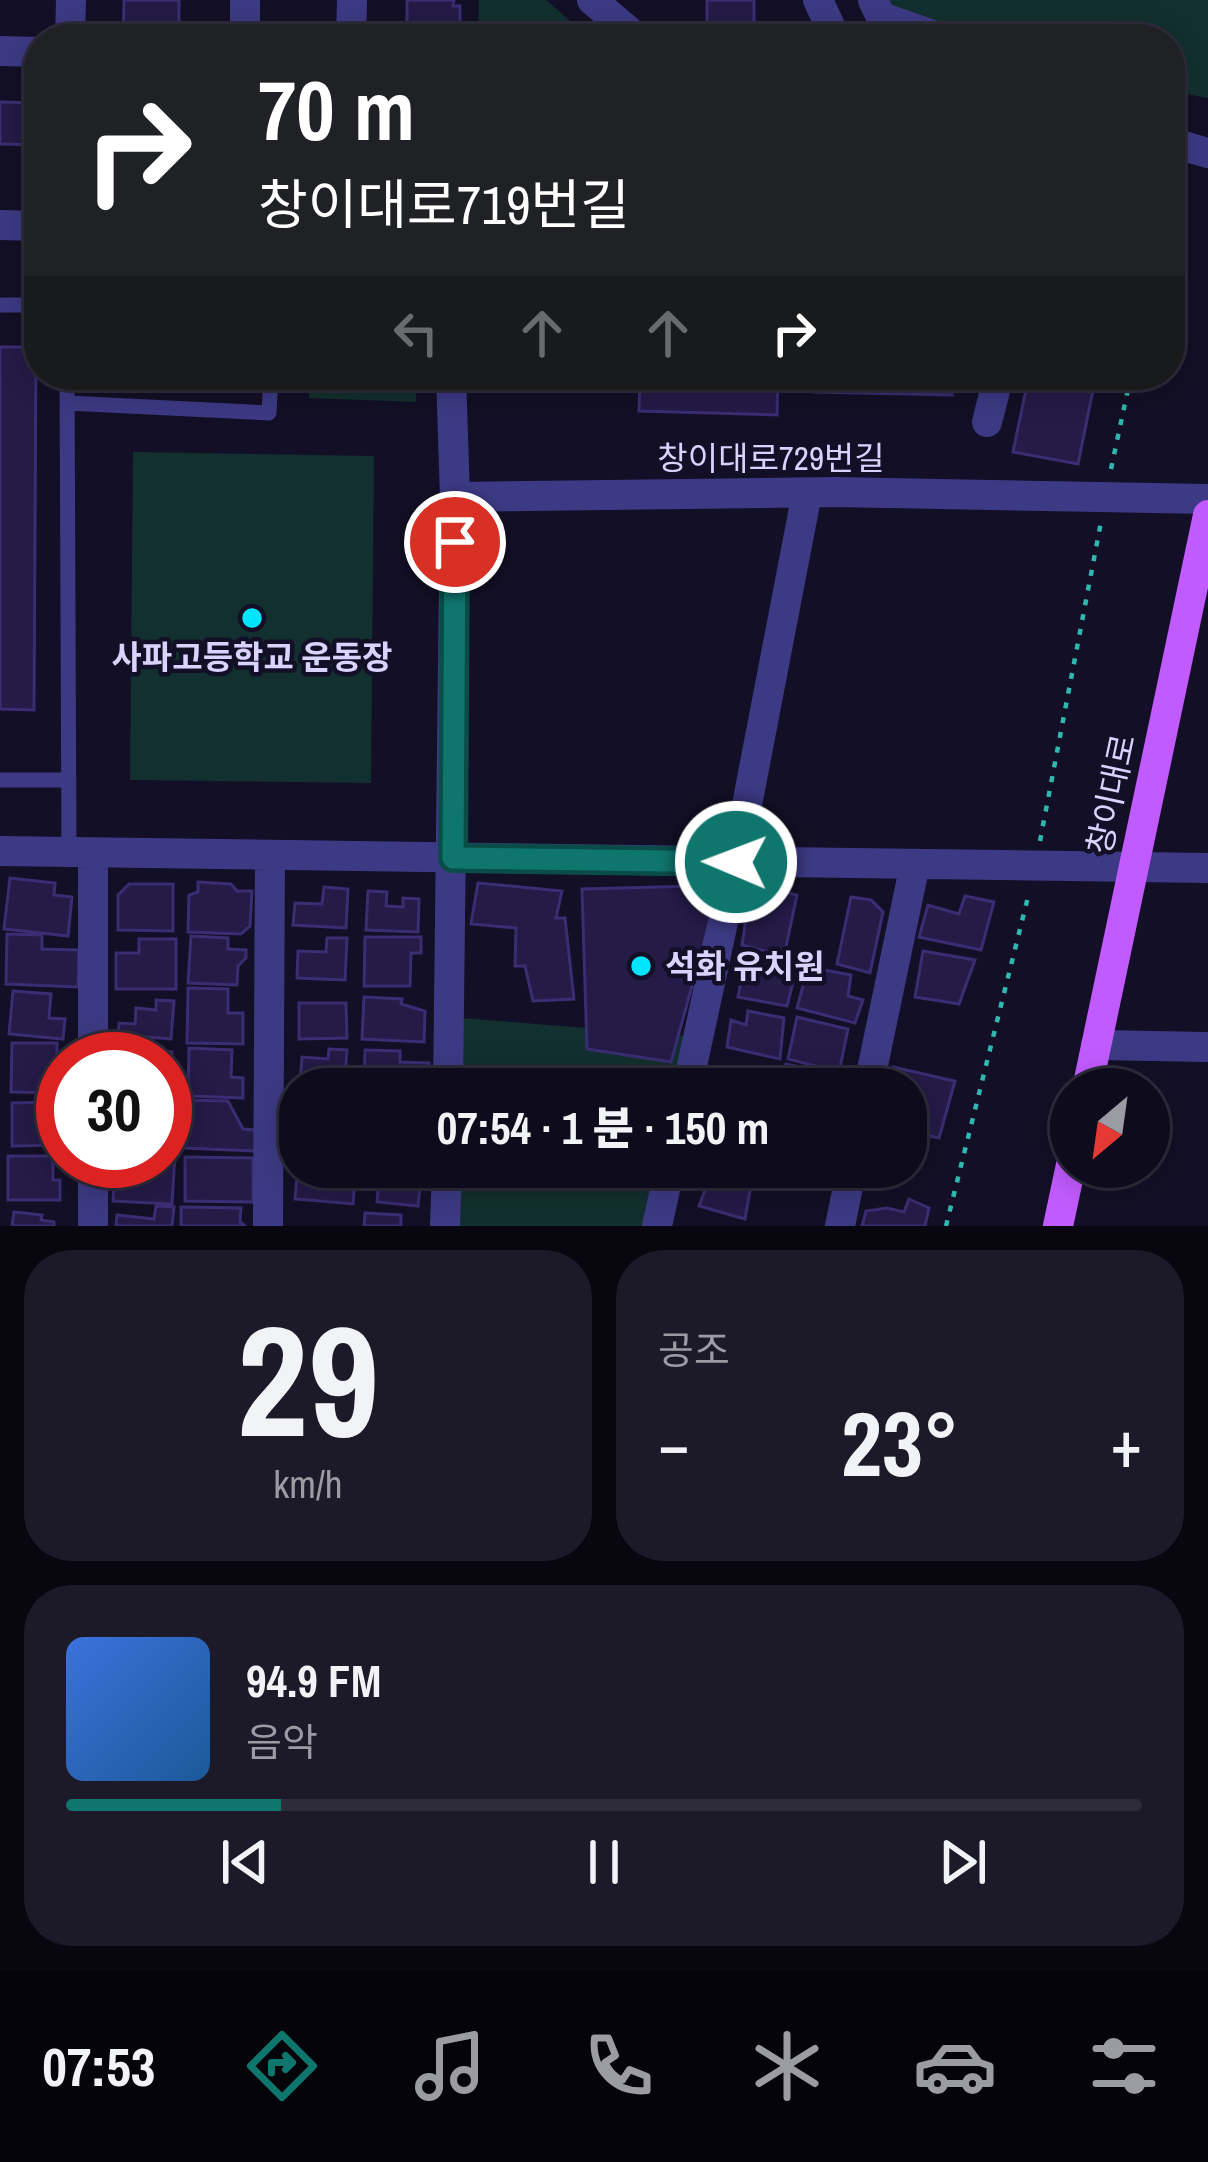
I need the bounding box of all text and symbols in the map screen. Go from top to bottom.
text: 70 m [258,53,415,166]
icon: right [60,72,216,228]
text: 창이대로719번길 [258,168,630,241]
icon: left [383,300,449,366]
icon: ahead [509,300,575,366]
icon: ahead [635,300,701,366]
icon: right [761,300,827,366]
street label: 창이대로729번길 [657,436,885,480]
pin [404,491,506,593]
icon: arrive [422,509,488,575]
marker: 사파고등학교 운동장 [239,605,265,631]
place label: 사파고등학교 운동장 [112,635,392,679]
street label: 창이대로 [1077,730,1145,858]
position arrow [673,799,799,925]
place label: 석화 유치원 [665,944,824,988]
marker: 석화 유치원 [628,953,654,979]
speed limit sign: 30 [36,1032,192,1188]
north arrow [1050,1068,1170,1188]
map controls [1050,1068,1170,1188]
text: 07:54 · 1 분 · 150 m [437,1097,769,1158]
text: 29 [237,1275,379,1485]
text: 공조 [658,1324,730,1376]
text: 23° [841,1383,959,1504]
text: − [658,1399,690,1488]
text: + [1110,1399,1142,1488]
text: km/h [273,1458,343,1510]
text: 94.9 FM [246,1650,381,1711]
text: 음악 [246,1716,318,1768]
icon: previous [212,1829,278,1895]
icon: pause [571,1829,637,1895]
icon: next [930,1829,996,1895]
icon: directions [240,2024,324,2108]
icon: music [408,2024,492,2108]
icon: phone [577,2024,661,2108]
icon: climate [745,2024,829,2108]
icon: car [913,2024,997,2108]
icon: filters [1082,2024,1166,2108]
text: 07:53 [42,2030,155,2103]

